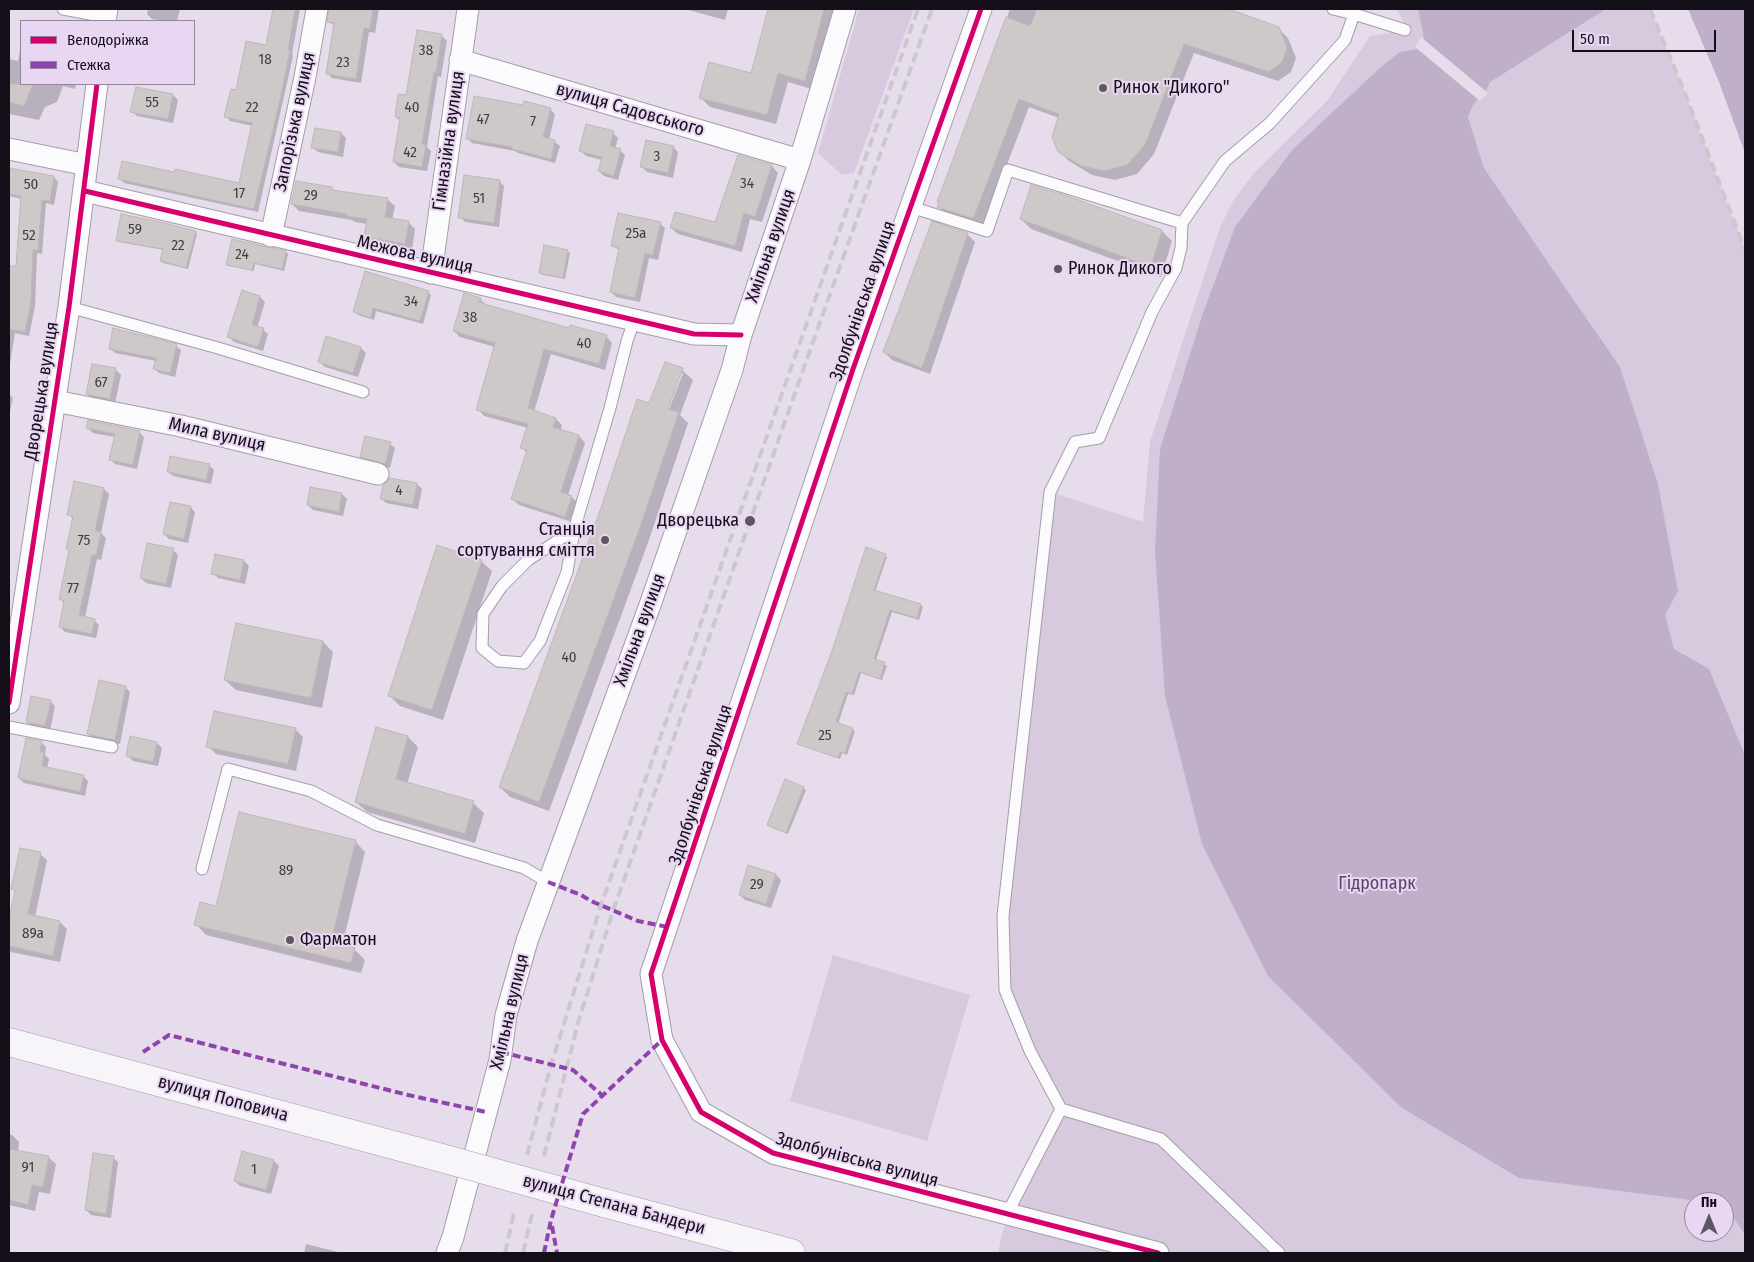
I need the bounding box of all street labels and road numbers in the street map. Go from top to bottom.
street label: Запорізька вулиця [270,50,320,194]
street label: Гімназійна вулиця [428,70,470,212]
street label: вулиця Садовського [553,78,707,142]
street label: Хмільна вулиця [741,186,801,306]
street label: Здолбунівська вулиця [825,218,901,384]
street label: Межова вулиця [355,231,475,279]
street label: Дворецька вулиця [20,320,64,462]
street label: Мила вулиця [166,413,268,457]
street label: Хмільна вулиця [610,571,670,689]
street label: Здолбунівська вулиця [665,702,737,868]
street label: Хмільна вулиця [486,952,534,1072]
street label: вулиця Поповича [155,1071,291,1127]
street label: Здолбунівська вулиця [773,1128,941,1192]
street label: вулиця Степана Бандери [520,1170,708,1240]

